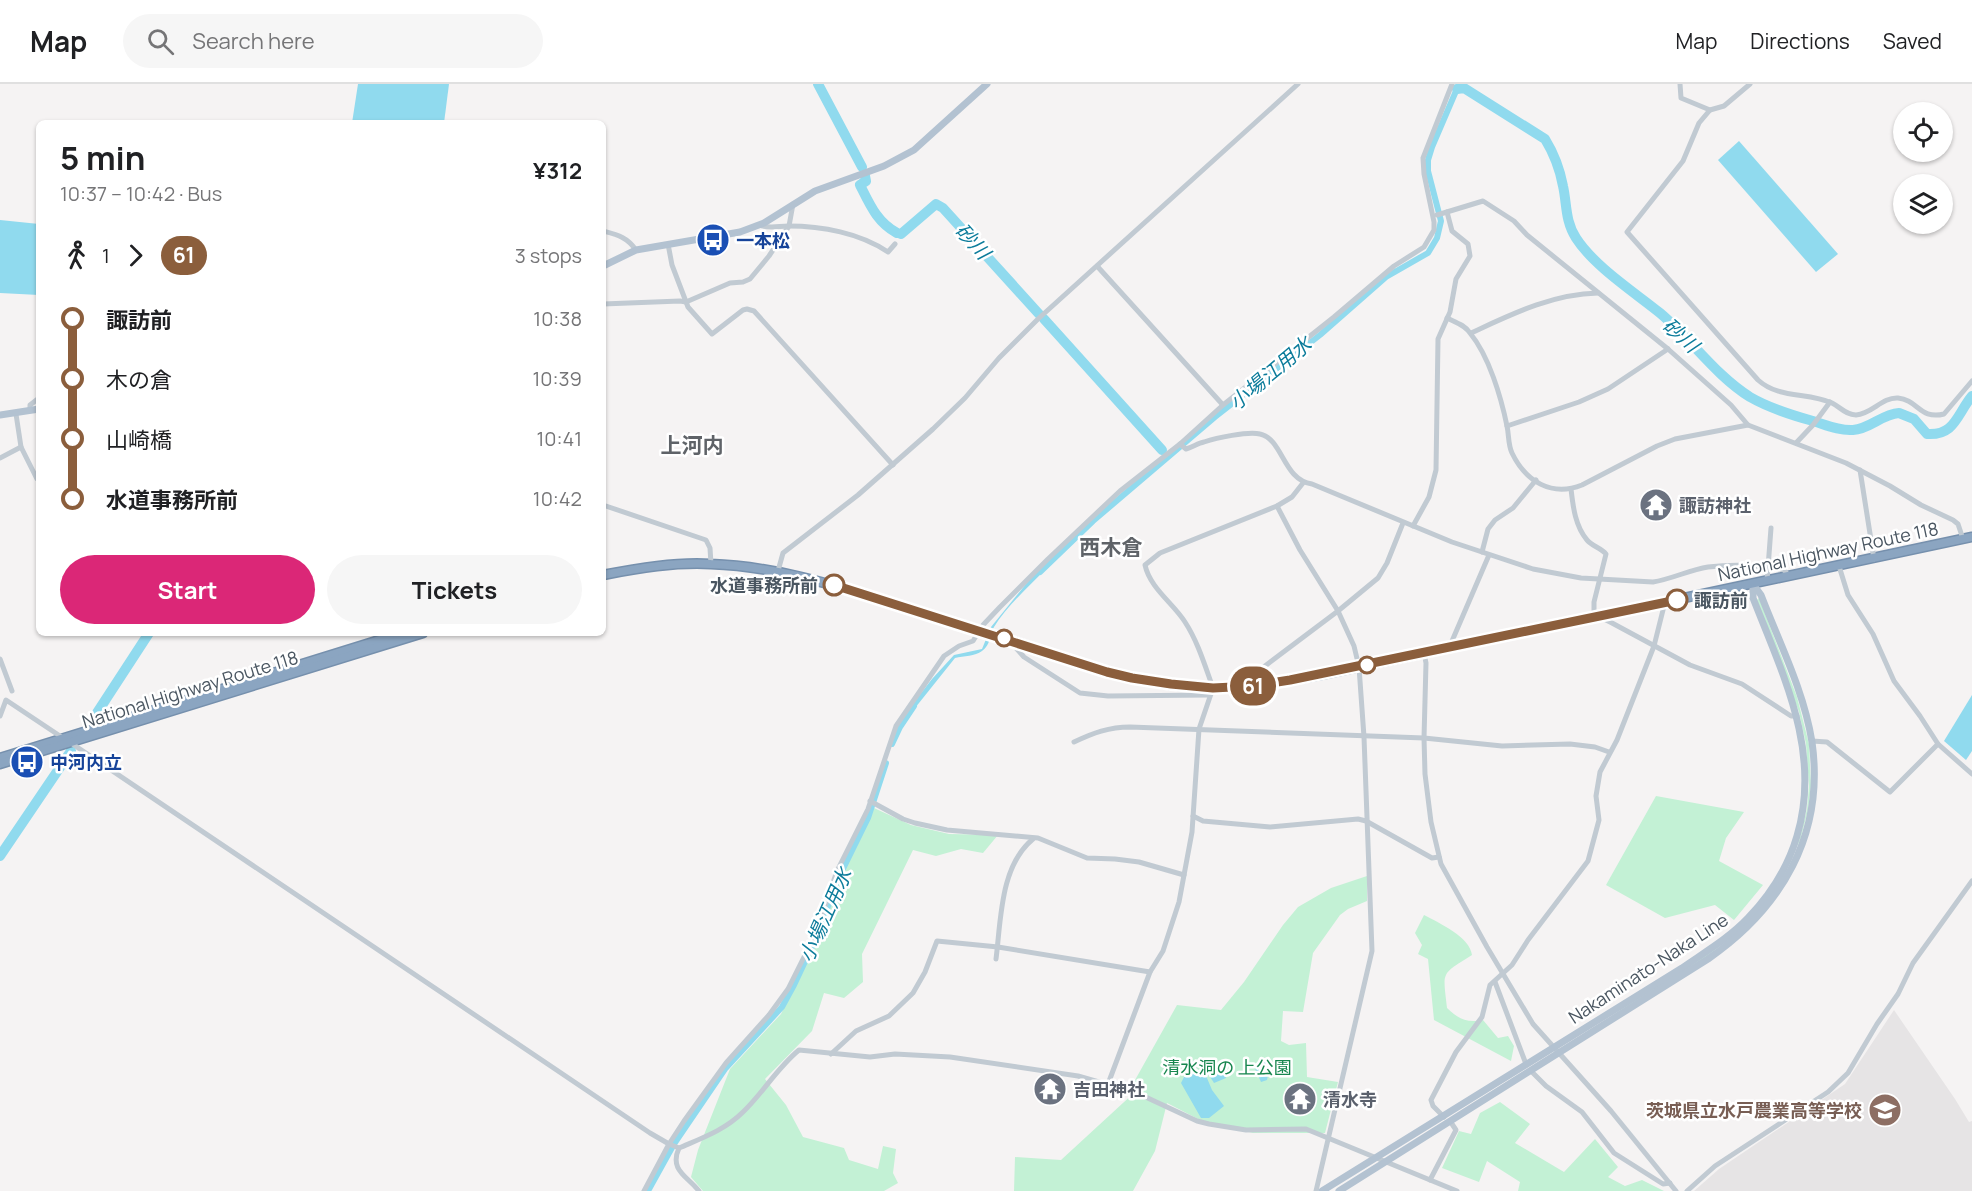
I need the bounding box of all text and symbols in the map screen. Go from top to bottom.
search box [123,14,543,68]
text: Map [30,22,87,60]
icon: search [144,25,177,58]
text: Search here [192,26,315,56]
text: Map [1676,27,1717,55]
text: Directions [1750,27,1850,55]
text: Saved [1883,27,1942,55]
map controls [1893,102,1953,234]
button: locate [1893,102,1953,162]
text: 5 min [60,135,146,180]
text: ¥312 [533,156,582,186]
button: layers [1893,174,1953,234]
text: 10:37 – 10:42 · Bus [60,180,222,207]
water label: 砂川 [950,217,998,266]
bus stop icon: 一本松 [695,222,731,258]
place label: 一本松 [736,228,790,252]
icon: walk [60,239,93,272]
icon: forward [119,239,152,272]
text: 61 [173,241,195,269]
text: 1 [102,242,110,269]
text: 3 stops [515,242,582,269]
text: 諏訪前 [106,305,172,335]
text: 10:38 [533,305,582,332]
water label: 砂川 [1657,312,1706,360]
water label: 小場江用水 [1223,329,1319,415]
text: 木の倉 [106,365,172,395]
text: 10:39 [533,365,582,392]
text: 山崎橋 [106,425,172,455]
text: 10:41 [536,425,582,452]
district label: 上河内 [661,431,724,459]
text: 水道事務所前 [106,485,238,515]
text: 10:42 [533,485,582,512]
temple icon: 諏訪神社 [1638,487,1674,523]
place label: 諏訪神社 [1679,493,1751,517]
street label: National Highway Route 118 [1716,516,1940,586]
district label: 西木倉 [1080,533,1143,561]
button: Start [60,555,315,624]
button: Tickets [327,555,582,624]
place label: 水道事務所前 [710,573,818,597]
marker: 水道事務所前 [823,574,845,596]
place label: 諏訪前 [1694,588,1748,612]
marker: 諏訪前 [1666,589,1688,611]
unlabelled marker [995,629,1013,647]
street label: National Highway Route 118 [79,645,301,733]
unlabelled marker [1358,656,1376,674]
line badge: 61 [1226,666,1280,706]
text: 61 [1242,672,1264,700]
bus stop icon: 中河内立 [9,744,45,780]
place label: 中河内立 [50,750,122,774]
water label: 小場江用水 [792,862,858,966]
street label: Nakaminato-Naka Line [1564,907,1732,1029]
park label: 清水洞の 上公園 [1162,1055,1292,1079]
temple icon: 吉田神社 [1032,1071,1068,1107]
place label: 吉田神社 [1073,1077,1145,1101]
temple icon: 清水寺 [1282,1081,1318,1117]
place label: 清水寺 [1323,1087,1377,1111]
school or university icon: 茨城県立水戸農業高等学校 [1867,1092,1903,1128]
place label: 茨城県立水戸農業高等学校 [1646,1098,1862,1122]

